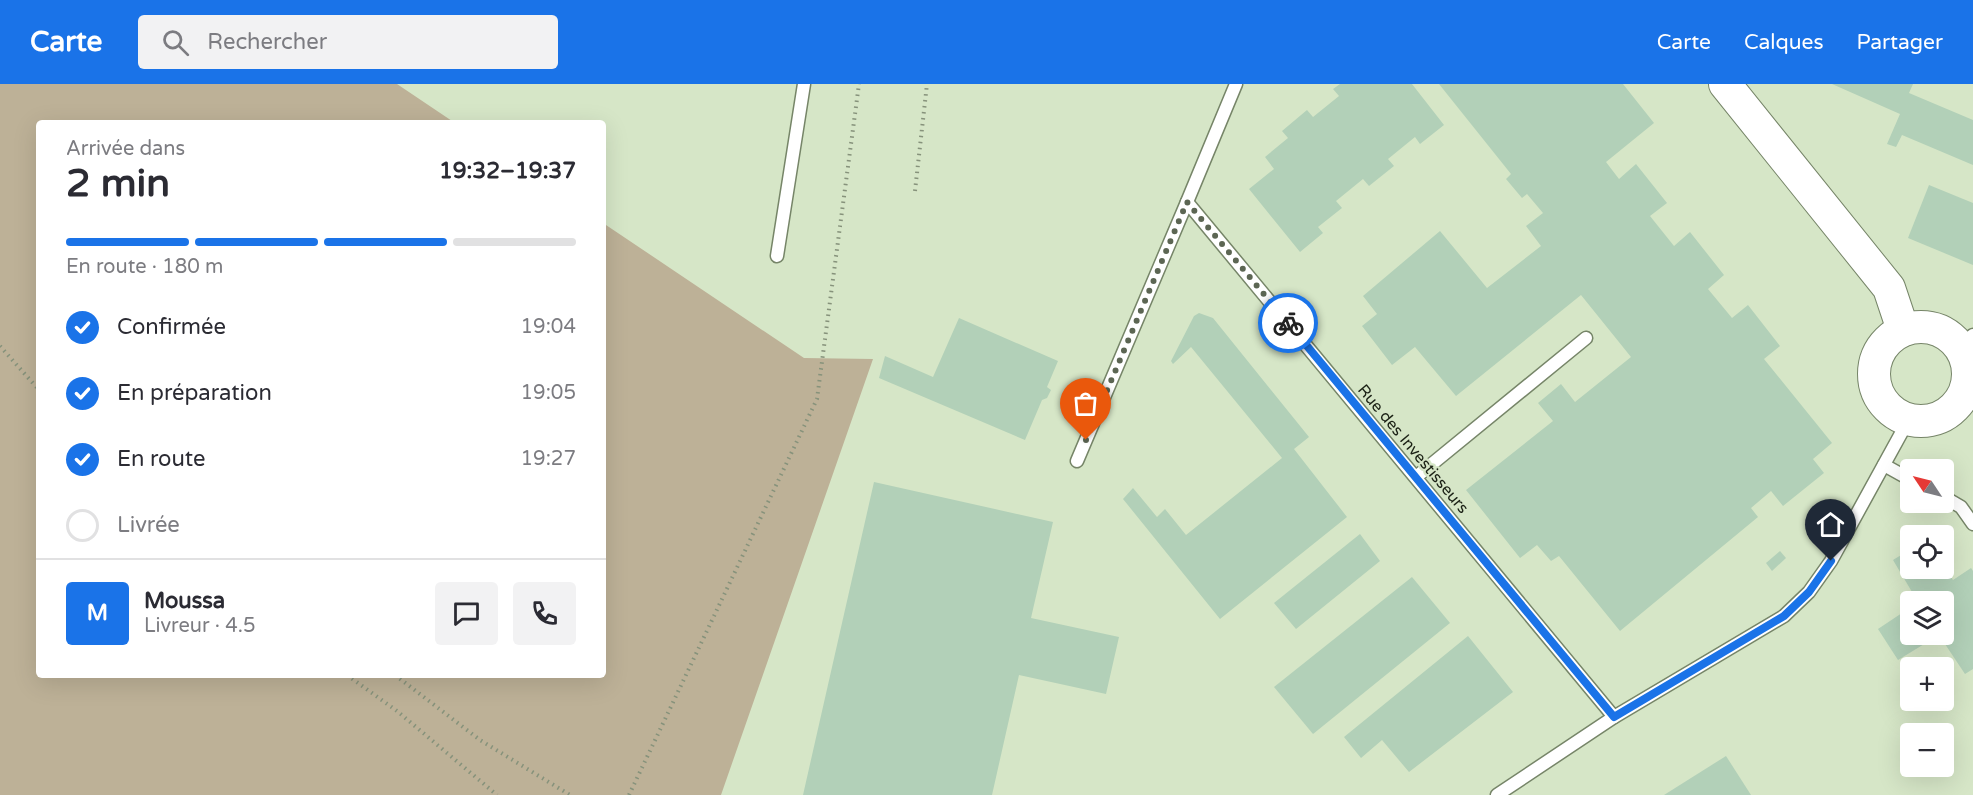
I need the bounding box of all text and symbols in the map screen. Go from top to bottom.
search box [138,15,558,69]
text: Carte [30,25,102,59]
icon: search [159,26,192,59]
text: Rechercher [207,29,327,55]
text: Carte [1657,30,1711,55]
text: Calques [1744,30,1824,55]
text: Partager [1857,30,1943,55]
text: Arrivée dans [66,137,185,161]
text: 19:32–19:37 [439,158,576,184]
text: 2 min [66,160,170,207]
text: En route · 180 m [66,255,223,279]
courier [1258,293,1318,353]
icon: bike [1272,307,1305,340]
icon: check [66,311,99,344]
text: Confirmée [117,314,226,340]
text: 19:04 [521,315,576,339]
icon: check [66,377,99,410]
pin [1060,378,1111,440]
text: En préparation [117,380,272,406]
street label: Rue des Investisseurs [1353,380,1473,518]
text: 19:05 [521,381,576,405]
icon: bag [1069,387,1102,420]
icon: check [66,443,99,476]
text: En route [117,446,206,472]
text: 19:27 [521,447,576,471]
north arrow [1900,459,1954,513]
map controls [1900,459,1954,777]
pin [1805,499,1856,561]
icon: home [1814,508,1847,541]
text: Livrée [117,512,180,538]
button: locate [1900,525,1954,579]
button: chat [435,582,498,645]
button: phone [513,582,576,645]
text: Moussa [144,588,225,614]
button: layers [1900,591,1954,645]
text: M [87,600,108,626]
text: Livreur · 4.5 [144,614,256,638]
button: + [1900,657,1954,711]
button: − [1900,723,1954,777]

